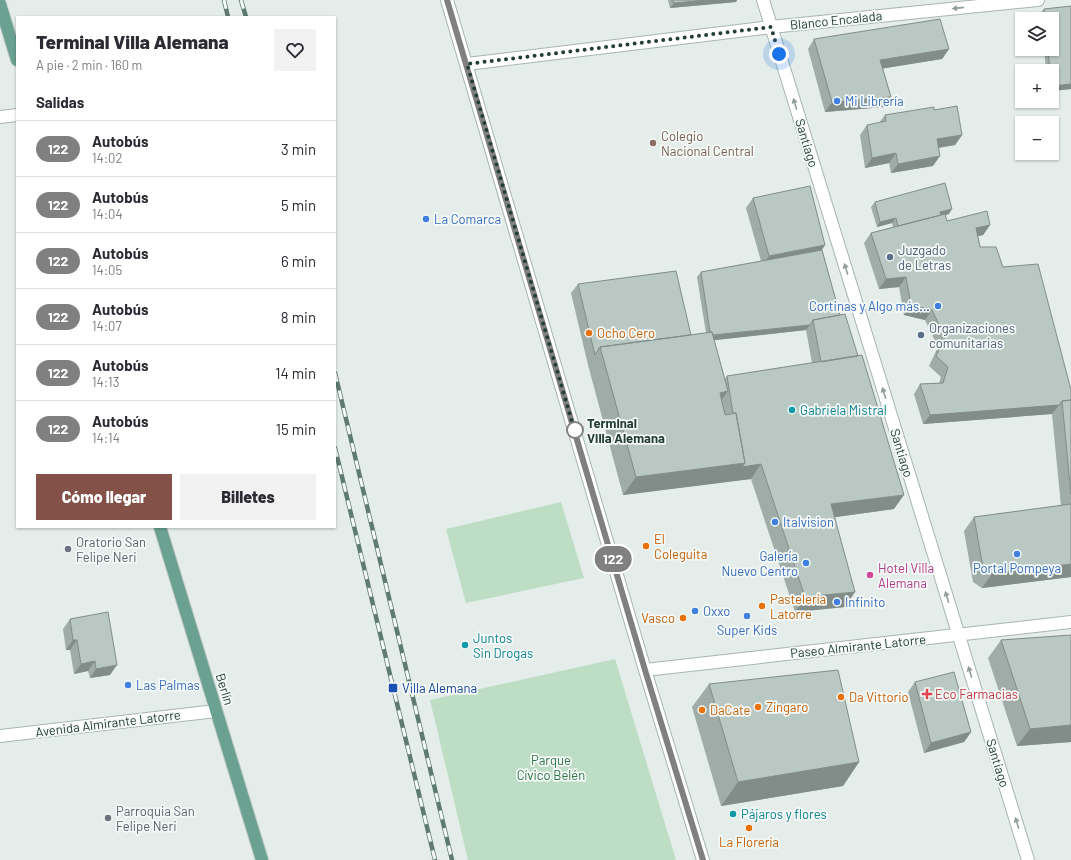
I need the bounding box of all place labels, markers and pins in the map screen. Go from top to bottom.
place label: Mi Librería [845,93,904,109]
marker: Mi Librería [832,96,842,106]
place label: Colegio Nacional Central [661,128,754,159]
marker: Colegio Nacional Central [648,138,658,148]
place label: La Comarca [434,211,501,227]
marker: La Comarca [421,214,431,224]
place label: Juzgado de Letras [898,242,951,273]
marker: Juzgado de Letras [885,252,895,262]
place label: Cortinas y Algo más... [809,298,930,314]
marker: Cortinas y Algo más... [933,301,943,311]
place label: Organizaciones comunitarias [929,320,1015,351]
place label: Ocho Cero [597,325,655,341]
marker: Ocho Cero [584,328,594,338]
marker: Organizaciones comunitarias [916,330,926,340]
place label: Gabriela Mistral [800,402,887,418]
marker: Gabriela Mistral [787,405,797,415]
place label: Terminal Villa Alemana [587,415,665,446]
marker: Terminal Villa Alemana [566,421,584,439]
place label: Italvision [783,514,834,530]
marker: Italvision [770,517,780,527]
place label: El Coleguita [654,531,708,562]
place label: Oratorio San Felipe Neri [76,534,146,565]
marker: El Coleguita [641,541,651,551]
marker: Oratorio San Felipe Neri [63,544,73,554]
place label: Galería Nuevo Centro [722,548,798,579]
marker: Portal Pompeya [1012,549,1022,559]
marker: Galería Nuevo Centro [801,558,811,568]
place label: Hotel Villa Alemana [878,560,934,591]
place label: Portal Pompeya [973,560,1061,576]
marker: Hotel Villa Alemana [865,570,875,580]
place label: Pastelería Latorre [770,591,826,622]
place label: Infinito [845,594,885,610]
marker: Infinito [832,597,842,607]
marker: Pastelería Latorre [757,601,767,611]
place label: Oxxo [703,603,730,619]
marker: Oxxo [690,606,700,616]
place label: Vasco [641,610,675,626]
marker: Super Kids [742,611,752,621]
marker: Vasco [678,613,688,623]
place label: Super Kids [717,622,777,638]
place label: Juntos Sin Drogas [473,630,533,661]
marker: Juntos Sin Drogas [460,640,470,650]
place label: Las Palmas [136,677,200,693]
marker: Las Palmas [123,680,133,690]
place label: Villa Alemana [402,680,477,696]
marker: Villa Alemana [387,682,399,694]
place label: Eco Farmacias [935,686,1018,702]
place label: Da Vittorio [849,689,909,705]
marker: Eco Farmacias [922,689,932,699]
marker: Da Vittorio [836,692,846,702]
place label: Zíngaro [766,699,808,715]
place label: DaCate [710,702,751,718]
marker: Zíngaro [753,702,763,712]
marker: DaCate [697,705,707,715]
place label: Parroquia San Felipe Neri [116,803,195,834]
place label: Pájaros y flores [741,806,827,822]
marker: Pájaros y flores [728,809,738,819]
marker: Parroquia San Felipe Neri [103,813,113,823]
marker: La Florería [744,823,754,833]
place label: La Florería [719,834,779,850]

